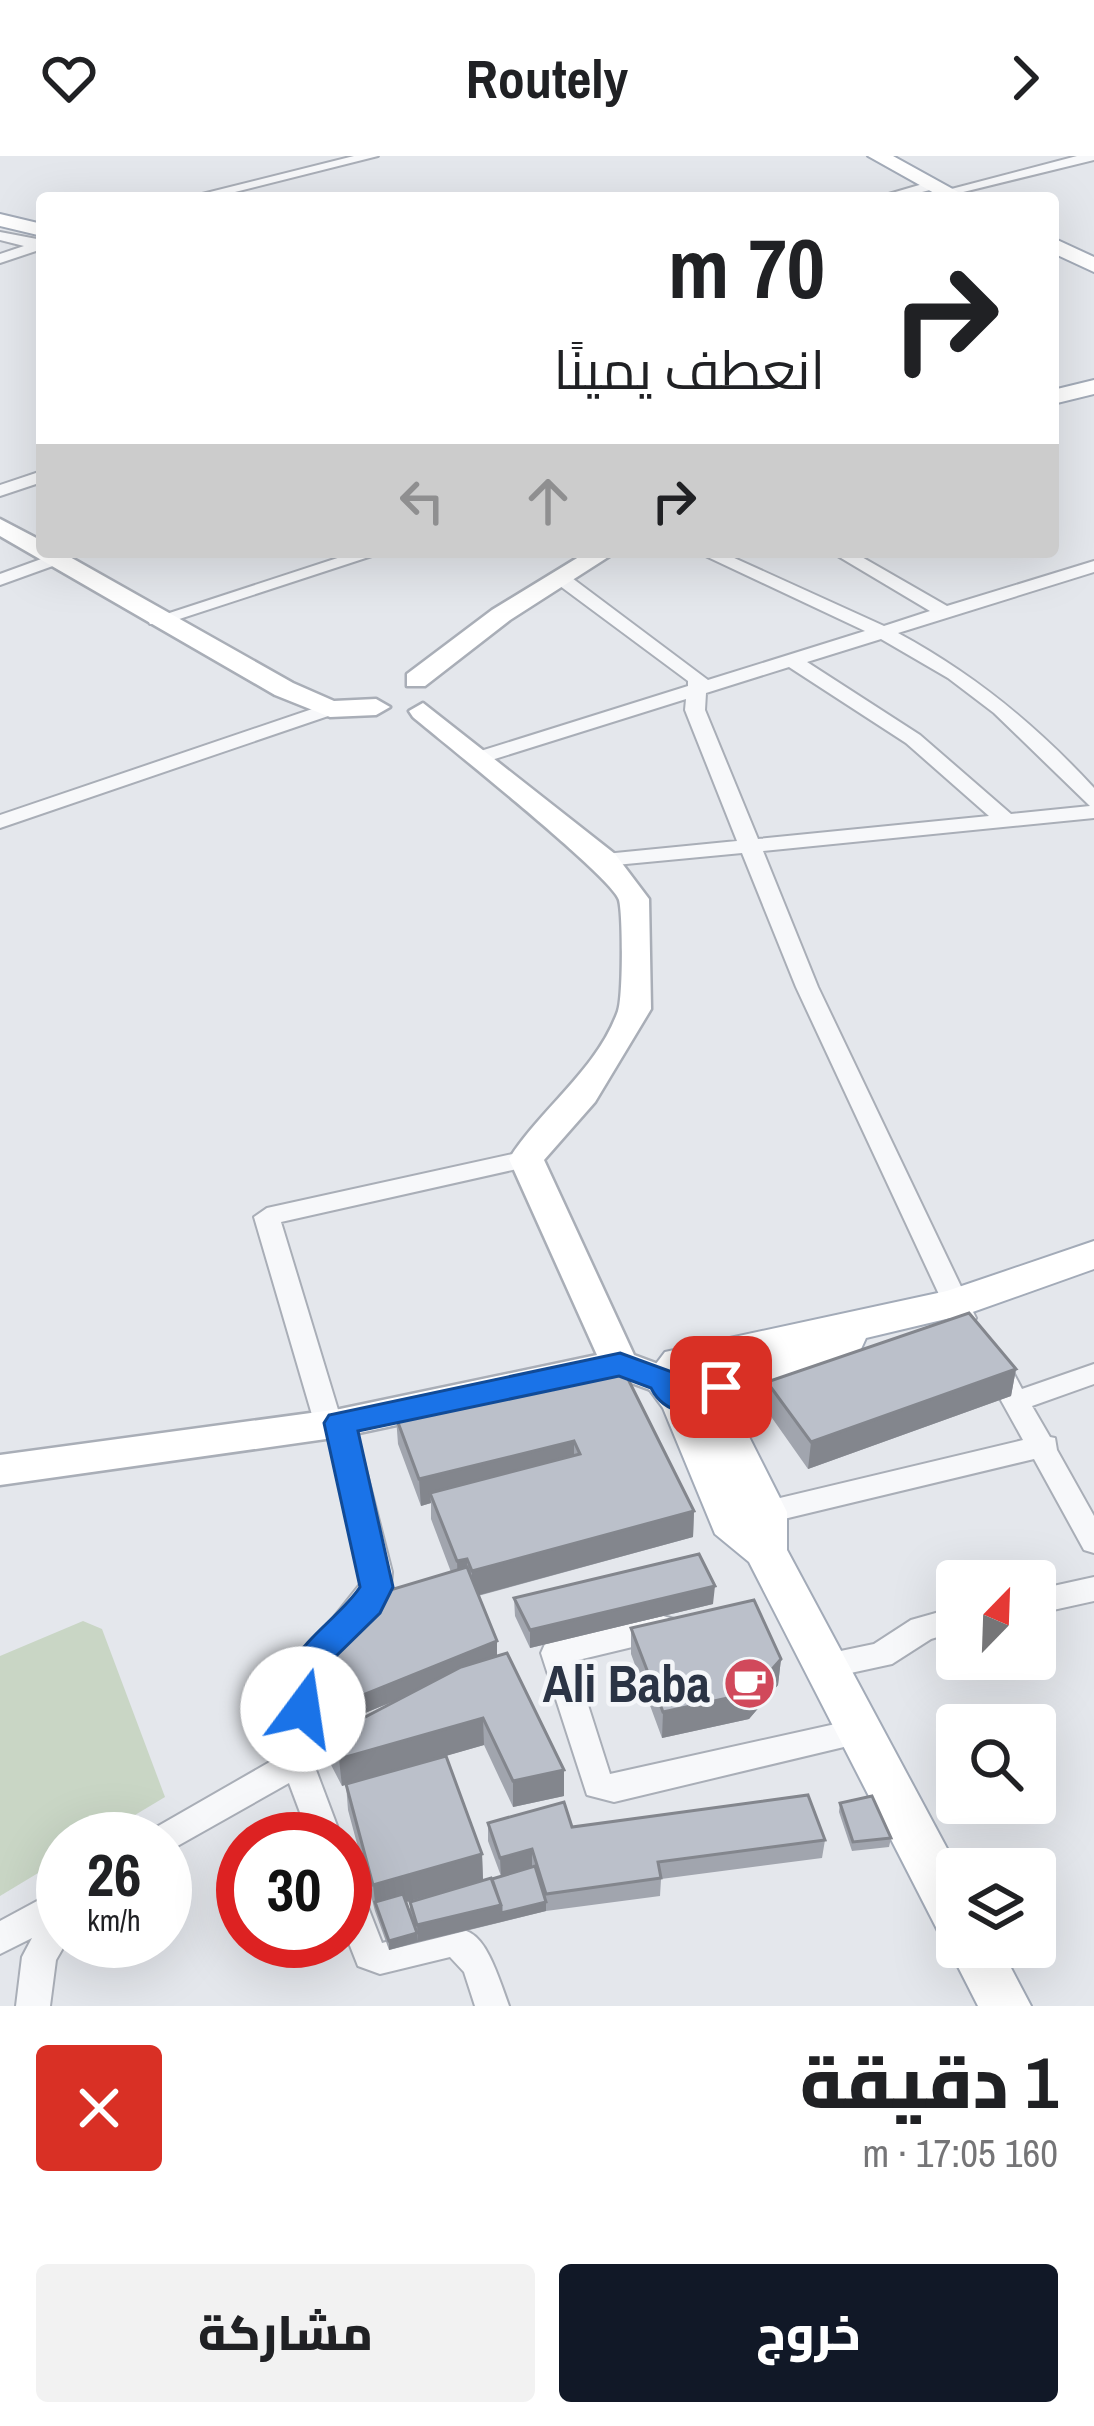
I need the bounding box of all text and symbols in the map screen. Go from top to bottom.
text: Routely [466,42,628,115]
icon: heart [36,45,102,111]
icon: forward [992,45,1058,111]
text: 70 m [668,211,825,324]
icon: right [867,240,1023,396]
text: انعطف يمينًا [553,333,825,406]
icon: left [389,468,455,534]
icon: ahead [515,468,581,534]
icon: right [641,468,707,534]
pin [670,1336,772,1438]
icon: arrive [688,1354,754,1420]
north arrow [936,1560,1056,1680]
map controls [936,1560,1056,1968]
position arrow [240,1646,366,1772]
place label: Ali Baba [543,1649,710,1718]
cafe icon: Ali Baba [721,1655,777,1711]
button: search [936,1704,1056,1824]
speed limit sign: 30 [216,1812,372,1968]
text: 26 [87,1834,141,1915]
button: layers [936,1848,1056,1968]
text: km/h [87,1900,141,1940]
text: 1 دقيقة [800,2033,1058,2130]
button: close [36,2045,162,2171]
text: 160 m · 17:05 [862,2127,1058,2179]
button: مشاركة [36,2264,535,2402]
button: خروج [559,2264,1058,2402]

